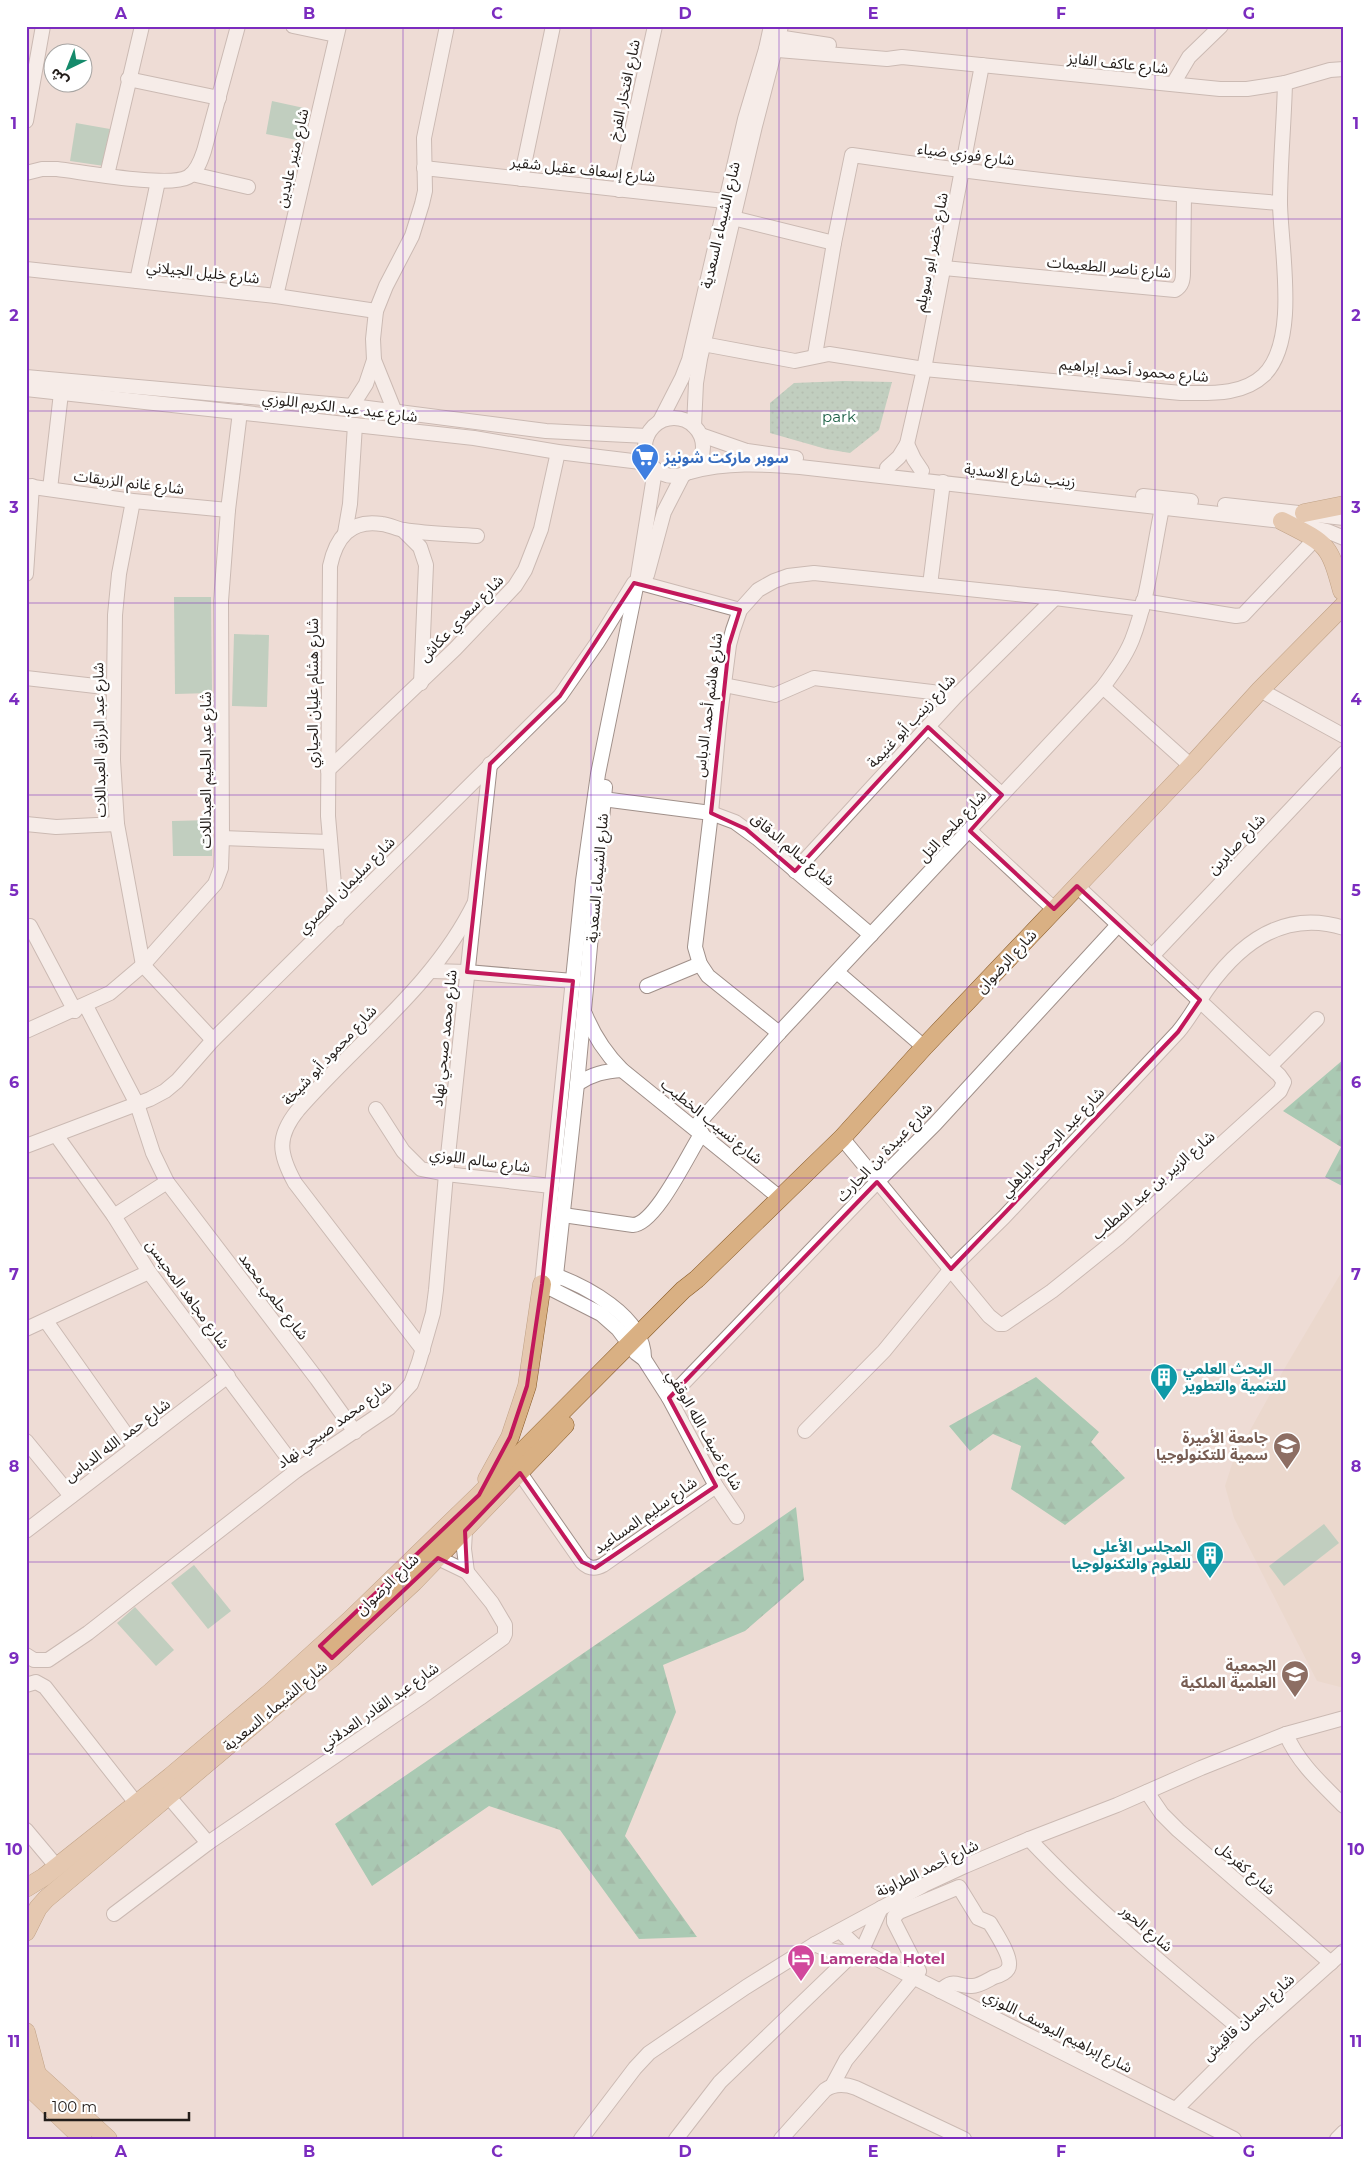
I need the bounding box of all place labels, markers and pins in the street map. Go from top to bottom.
supermarket icon: سوبر ماركت شونيز [630,442,660,481]
place label: سوبر ماركت شونيز [663,448,789,467]
place label: البحث العلمي للتنمية والتطوير [1182,1359,1286,1395]
building icon: البحث العلمي للتنمية والتطوير [1149,1362,1179,1401]
place label: جامعة الأميرة سمية للتكنولوجيا [1156,1428,1269,1464]
school or university icon: جامعة الأميرة سمية للتكنولوجيا [1272,1431,1302,1470]
place label: المجلس الأعلى للعلوم والتكنولوجيا [1072,1537,1191,1575]
building icon: المجلس الأعلى للعلوم والتكنولوجيا [1195,1540,1225,1579]
place label: الجمعية العلمية الملكية [1181,1656,1276,1692]
school or university icon: الجمعية العلمية الملكية [1280,1659,1310,1698]
hotel icon: Lamerada Hotel [786,1943,816,1982]
place label: Lamerada Hotel [820,1949,945,1968]

